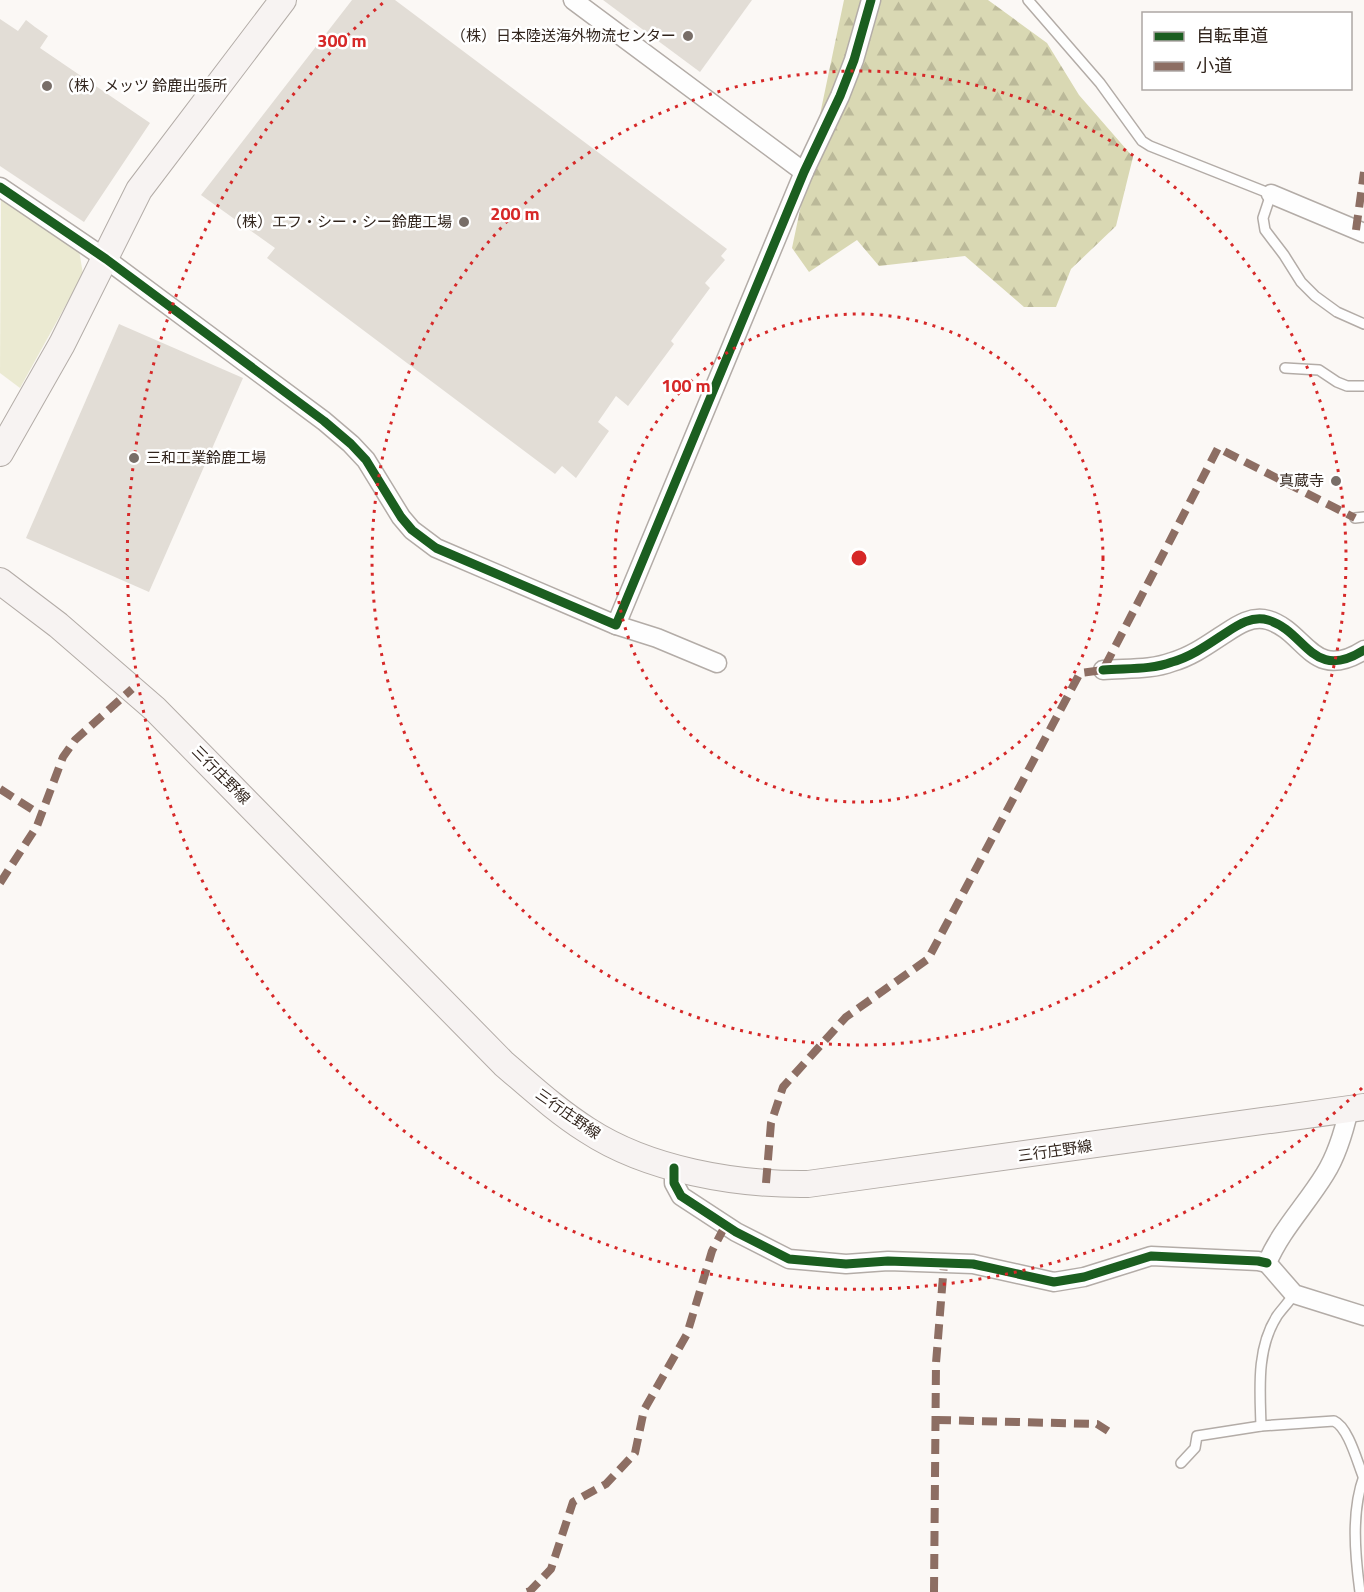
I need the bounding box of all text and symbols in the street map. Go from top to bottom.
legend [1142,12,1352,90]
text: 自転車道 [1196,22,1268,49]
place label: （株）日本陸送海外物流センター [451,24,676,47]
text: 300 m [317,27,367,54]
marker: （株）日本陸送海外物流センター [681,29,695,43]
text: 小道 [1196,52,1232,79]
place label: （株）メッツ 鈴鹿出張所 [59,74,227,97]
marker: （株）メッツ 鈴鹿出張所 [40,79,54,93]
text: 200 m [490,200,540,227]
place label: （株）エフ・シー・シー鈴鹿工場 [227,210,452,233]
marker: （株）エフ・シー・シー鈴鹿工場 [457,215,471,229]
text: 100 m [661,372,711,399]
place label: 三和工業鈴鹿工場 [146,446,266,469]
marker: 三和工業鈴鹿工場 [127,451,141,465]
place label: 真蔵寺 [1279,469,1324,492]
marker: 真蔵寺 [1329,474,1343,488]
centre of rings [849,548,869,568]
street label: 三行庄野線 [187,740,256,809]
street label: 三行庄野線 [531,1083,606,1145]
street label: 三行庄野線 [1016,1134,1094,1167]

